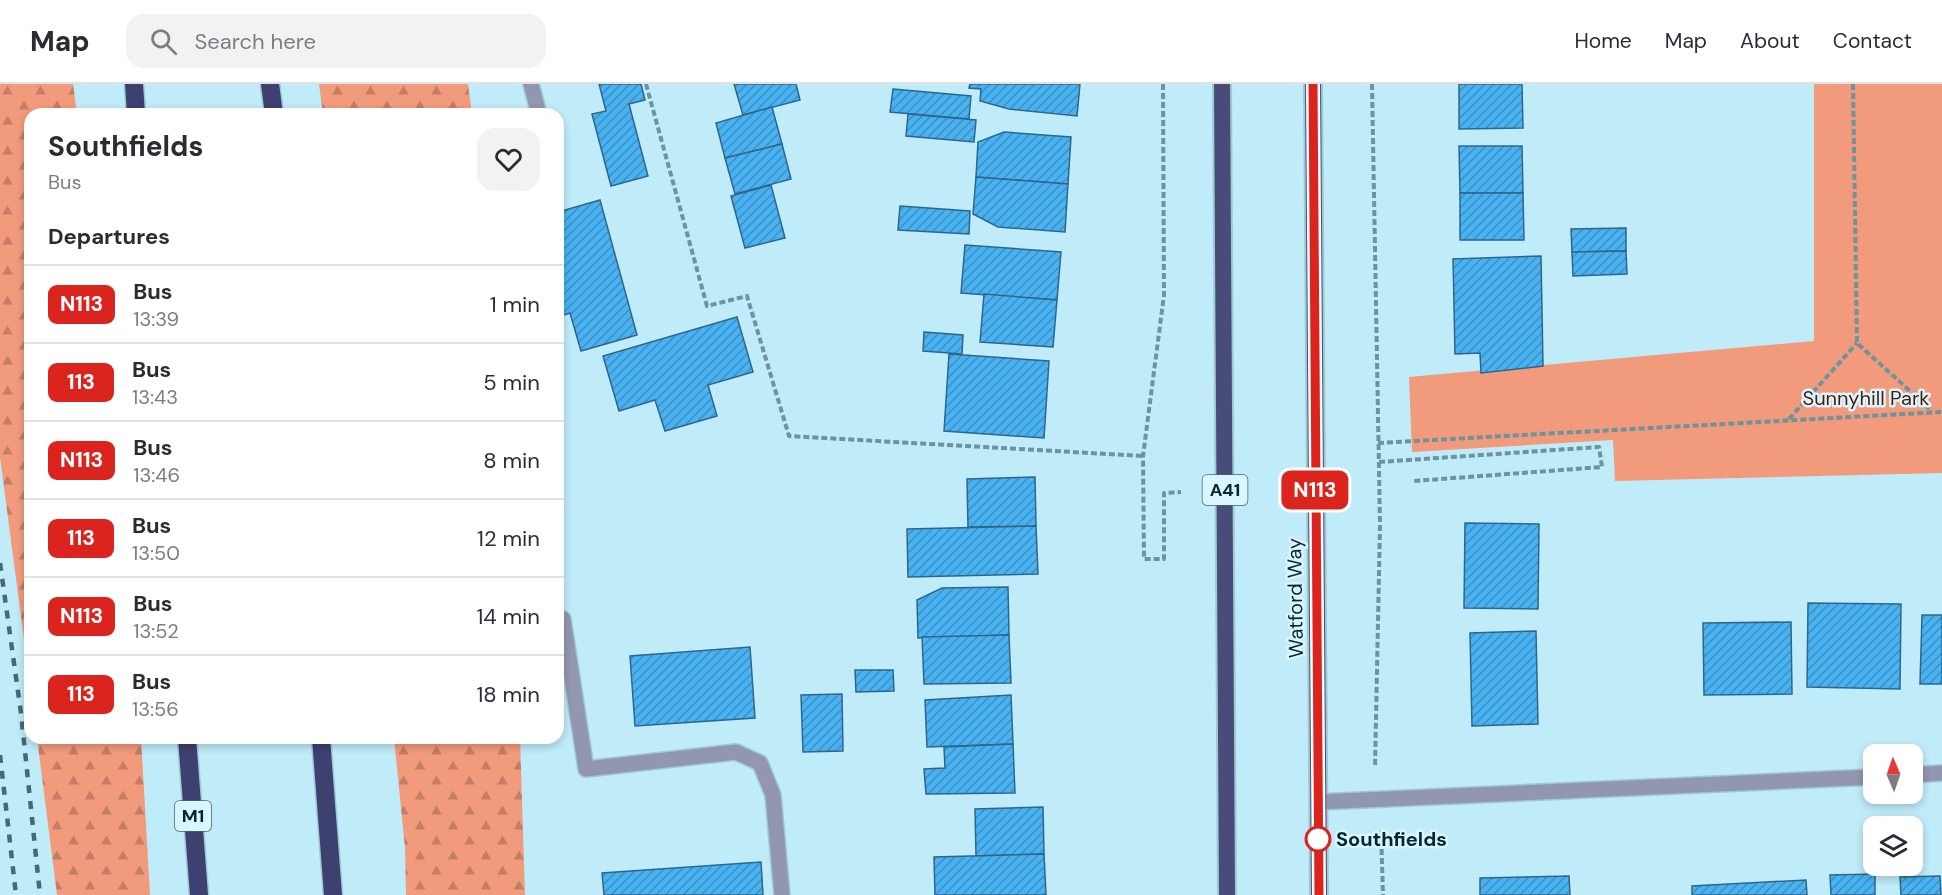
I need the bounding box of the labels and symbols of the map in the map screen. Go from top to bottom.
park label: Sunnyhill Park [1803,385,1929,411]
line badge: N113 [1273,470,1357,510]
road number: A41 [1202,475,1248,505]
street label: Watford Way [1281,538,1309,658]
north arrow [1863,744,1923,804]
road number: M1 [175,801,211,831]
marker: Southfields [1305,826,1331,852]
place label: Southfields [1336,826,1447,852]

